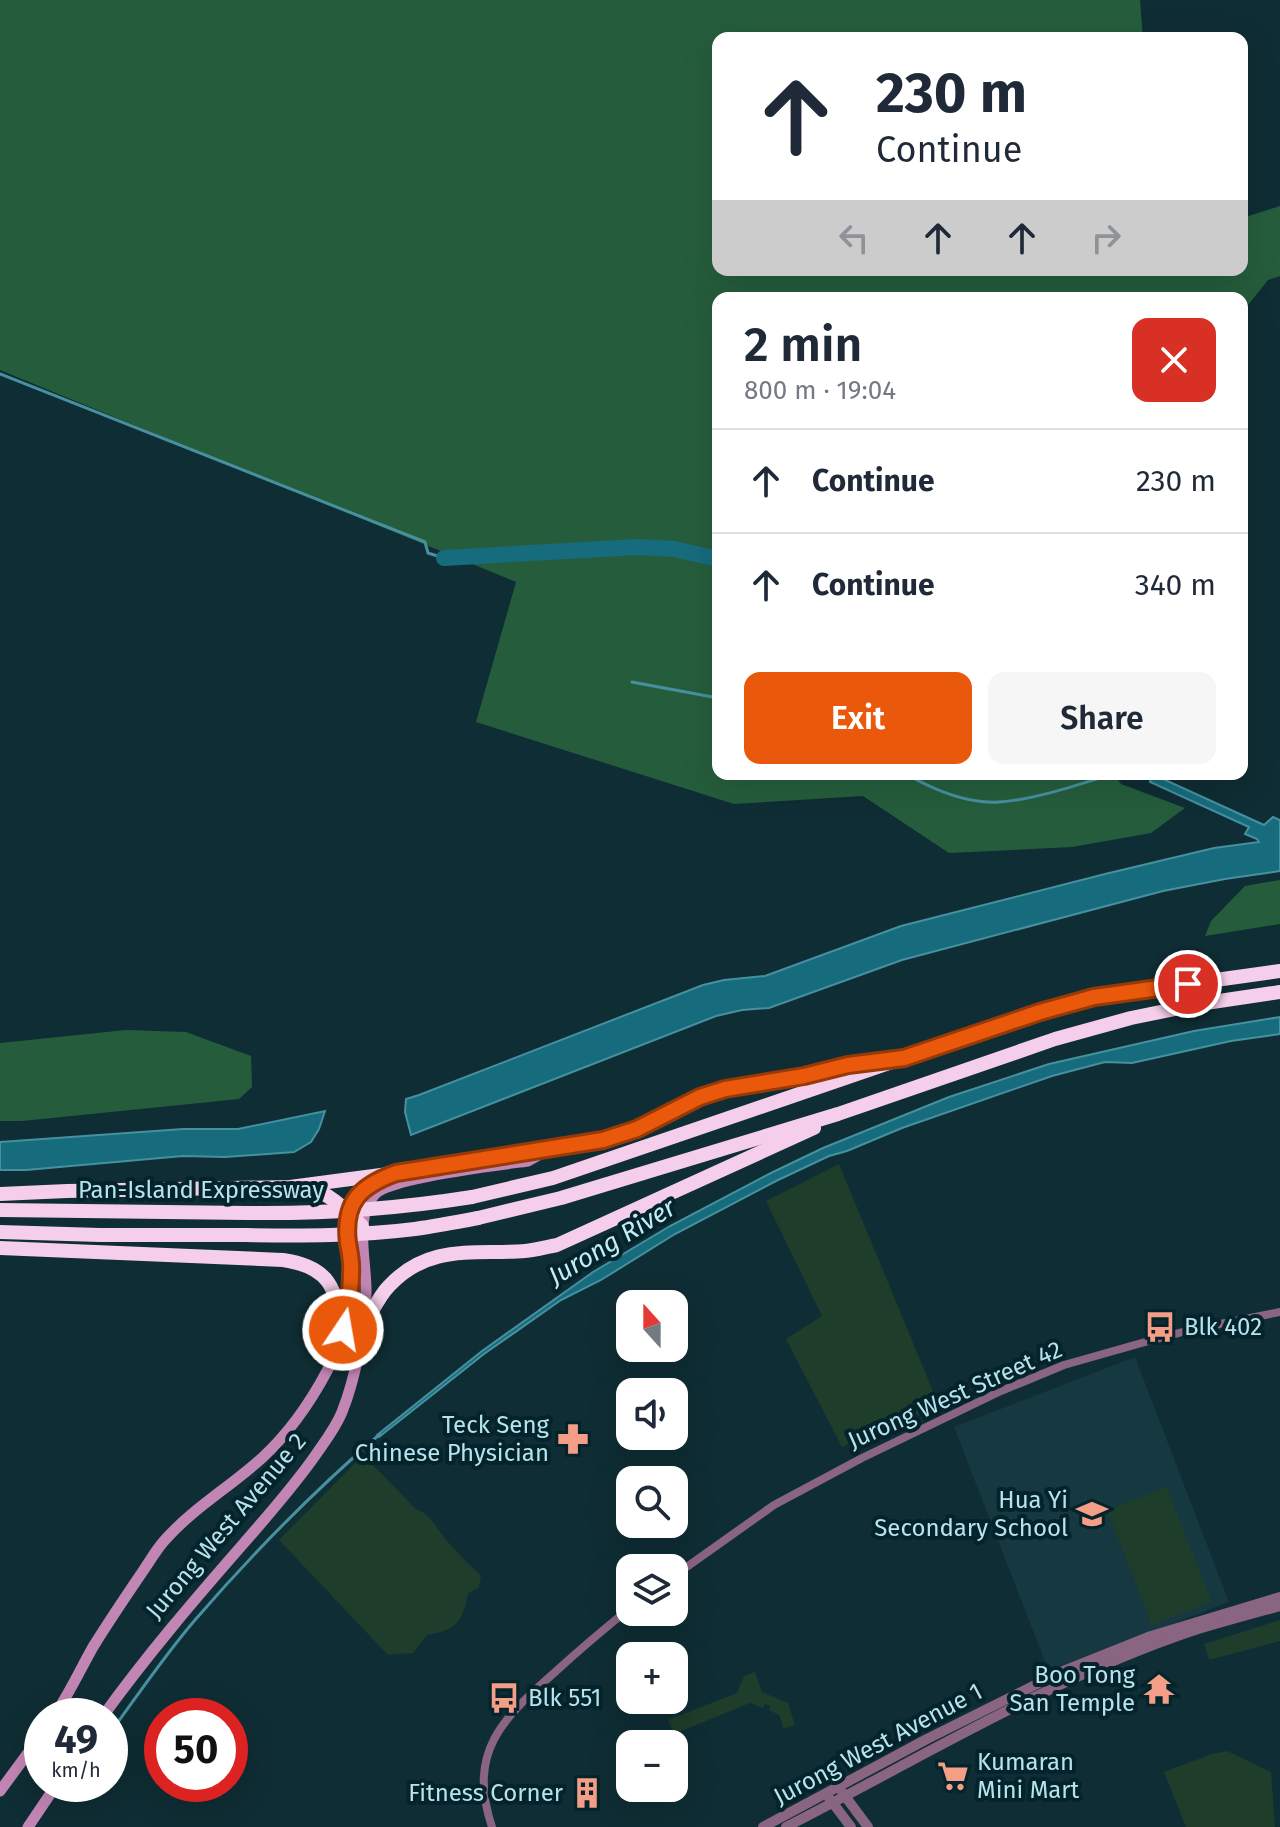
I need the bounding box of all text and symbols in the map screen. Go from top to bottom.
text: 230 m [876,60,1027,127]
icon: ahead [744,64,848,168]
text: Continue [876,128,1022,172]
icon: left [832,216,876,260]
icon: ahead [916,216,960,260]
icon: ahead [1000,216,1044,260]
icon: right [1084,216,1128,260]
text: 2 min [744,316,862,374]
button: close [1132,318,1216,402]
text: 800 m · 19:04 [744,375,896,406]
icon: ahead [744,459,788,503]
text: Continue [812,463,935,499]
text: 230 m [1136,463,1216,499]
icon: ahead [744,563,788,607]
text: Continue [812,567,935,603]
text: 340 m [1135,567,1216,603]
button: Exit [744,672,972,764]
button: Share [988,672,1216,764]
pin [1154,950,1222,1018]
icon: arrive [1166,962,1210,1006]
street label: Pan-Island Expressway [78,1176,324,1204]
water label: Jurong River [541,1191,682,1293]
position arrow [301,1288,385,1372]
north arrow [616,1290,688,1362]
map controls [616,1290,688,1802]
bus stop icon: Blk 402 [1143,1310,1177,1344]
place label: Blk 402 [1184,1313,1262,1341]
street label: Jurong West Street 42 [844,1335,1066,1455]
button: sound [616,1378,688,1450]
place label: Teck Seng Chinese Physician [355,1411,550,1467]
pharmacy icon: Teck Seng Chinese Physician [556,1422,590,1456]
street label: Jurong West Avenue 2 [140,1428,312,1624]
button: search [616,1466,688,1538]
place label: Hua Yi Secondary School [874,1486,1068,1542]
school or university icon: Hua Yi Secondary School [1075,1497,1109,1531]
button: layers [616,1554,688,1626]
button: + [616,1642,688,1714]
place label: Boo Tong San Temple [1009,1661,1136,1717]
temple icon: Boo Tong San Temple [1142,1672,1176,1706]
street label: Jurong West Avenue 1 [769,1677,987,1811]
bus stop icon: Blk 551 [487,1681,521,1715]
place label: Blk 551 [528,1684,601,1712]
speed limit sign: 50 [144,1698,248,1802]
text: 49 [54,1716,98,1764]
button: − [616,1730,688,1802]
place label: Kumaran Mini Mart [977,1748,1080,1804]
text: km/h [51,1758,101,1782]
supermarket icon: Kumaran Mini Mart [936,1759,970,1793]
building icon: Fitness Corner [570,1776,604,1810]
place label: Fitness Corner [408,1779,564,1807]

